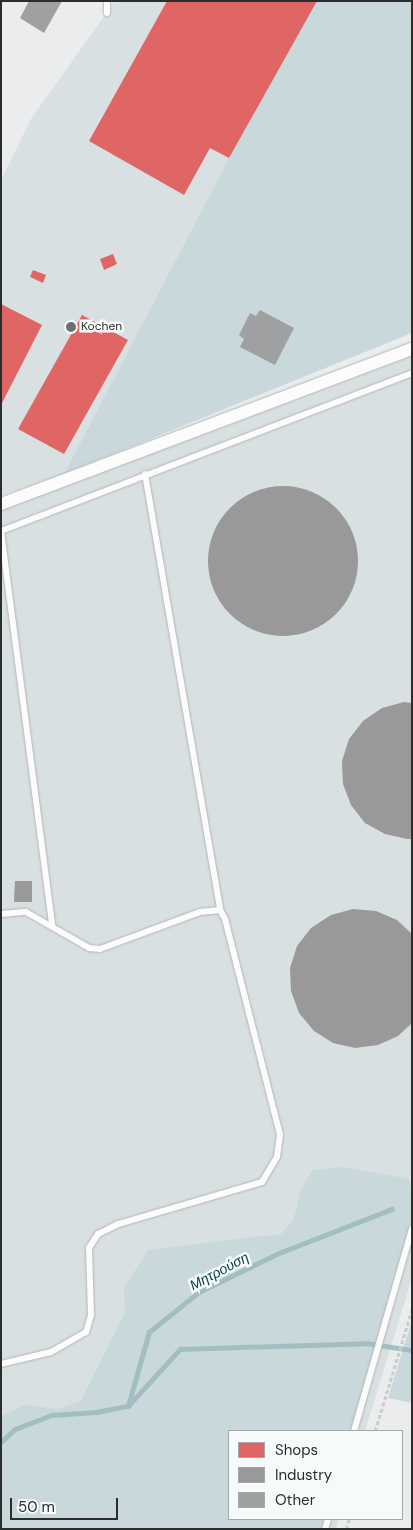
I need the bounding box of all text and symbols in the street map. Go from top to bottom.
place label: Kochen [81,320,122,334]
marker: Kochen [65,321,77,333]
water label: Μητρούση [187,1248,251,1294]
legend [228,1430,403,1520]
text: Shops [275,1440,318,1460]
text: Industry [275,1465,332,1485]
scale bar [12,1488,120,1520]
text: Other [275,1490,315,1510]
text: 50 m [18,1497,55,1517]

